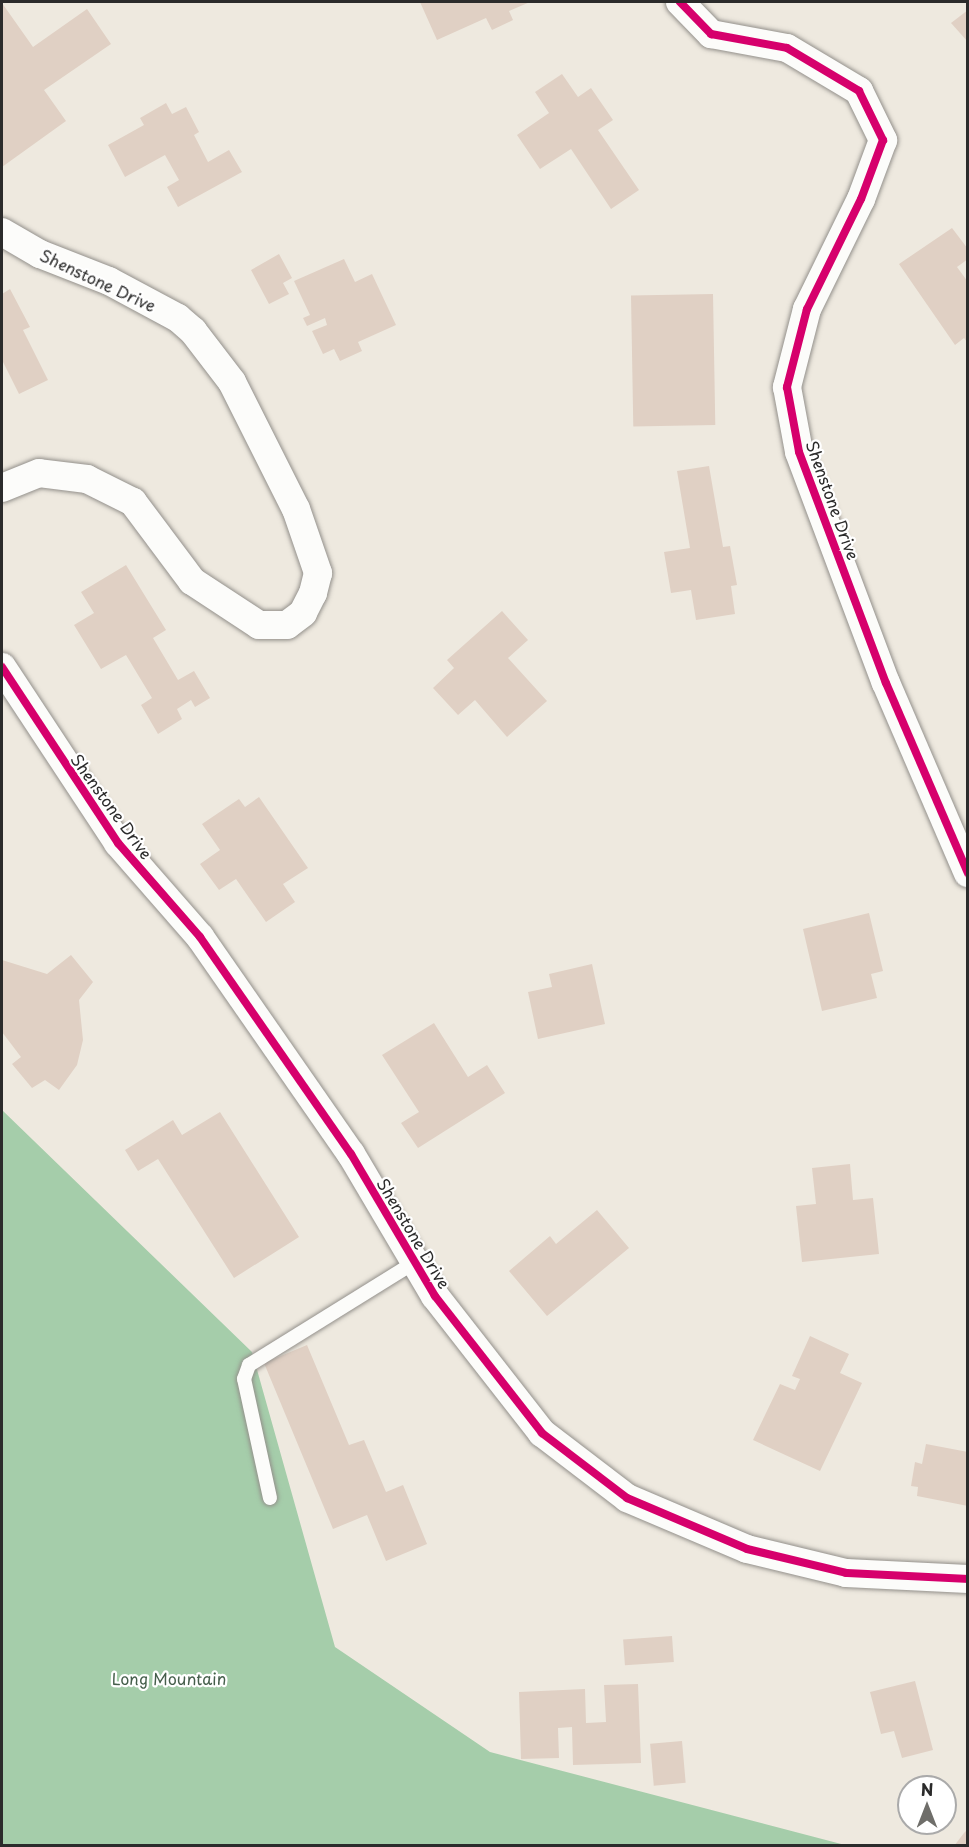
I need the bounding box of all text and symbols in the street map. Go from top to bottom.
street label: Shenstone Drive [37,245,159,315]
street label: Shenstone Drive [802,438,864,562]
street label: Shenstone Drive [67,749,157,863]
street label: Shenstone Drive [373,1174,455,1292]
park label: Long Mountain [112,1668,226,1688]
north arrow [897,1775,957,1835]
text: N [921,1777,933,1801]

